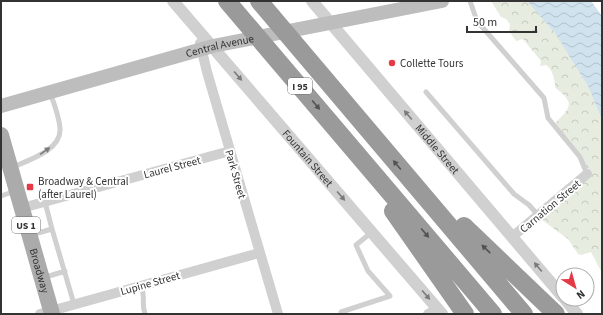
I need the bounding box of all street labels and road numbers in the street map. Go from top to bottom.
street label: Central Avenue [184,31,256,61]
road number: I 95 [288,78,312,94]
street label: Middle Street [412,121,463,178]
street label: Fountain Street [279,127,337,190]
street label: Park Street [221,148,250,201]
street label: Laurel Street [142,153,203,182]
street label: Carnation Street [517,176,584,236]
road number: US 1 [12,217,40,233]
street label: Broadway [26,246,53,295]
street label: Lupine Street [119,268,182,299]

